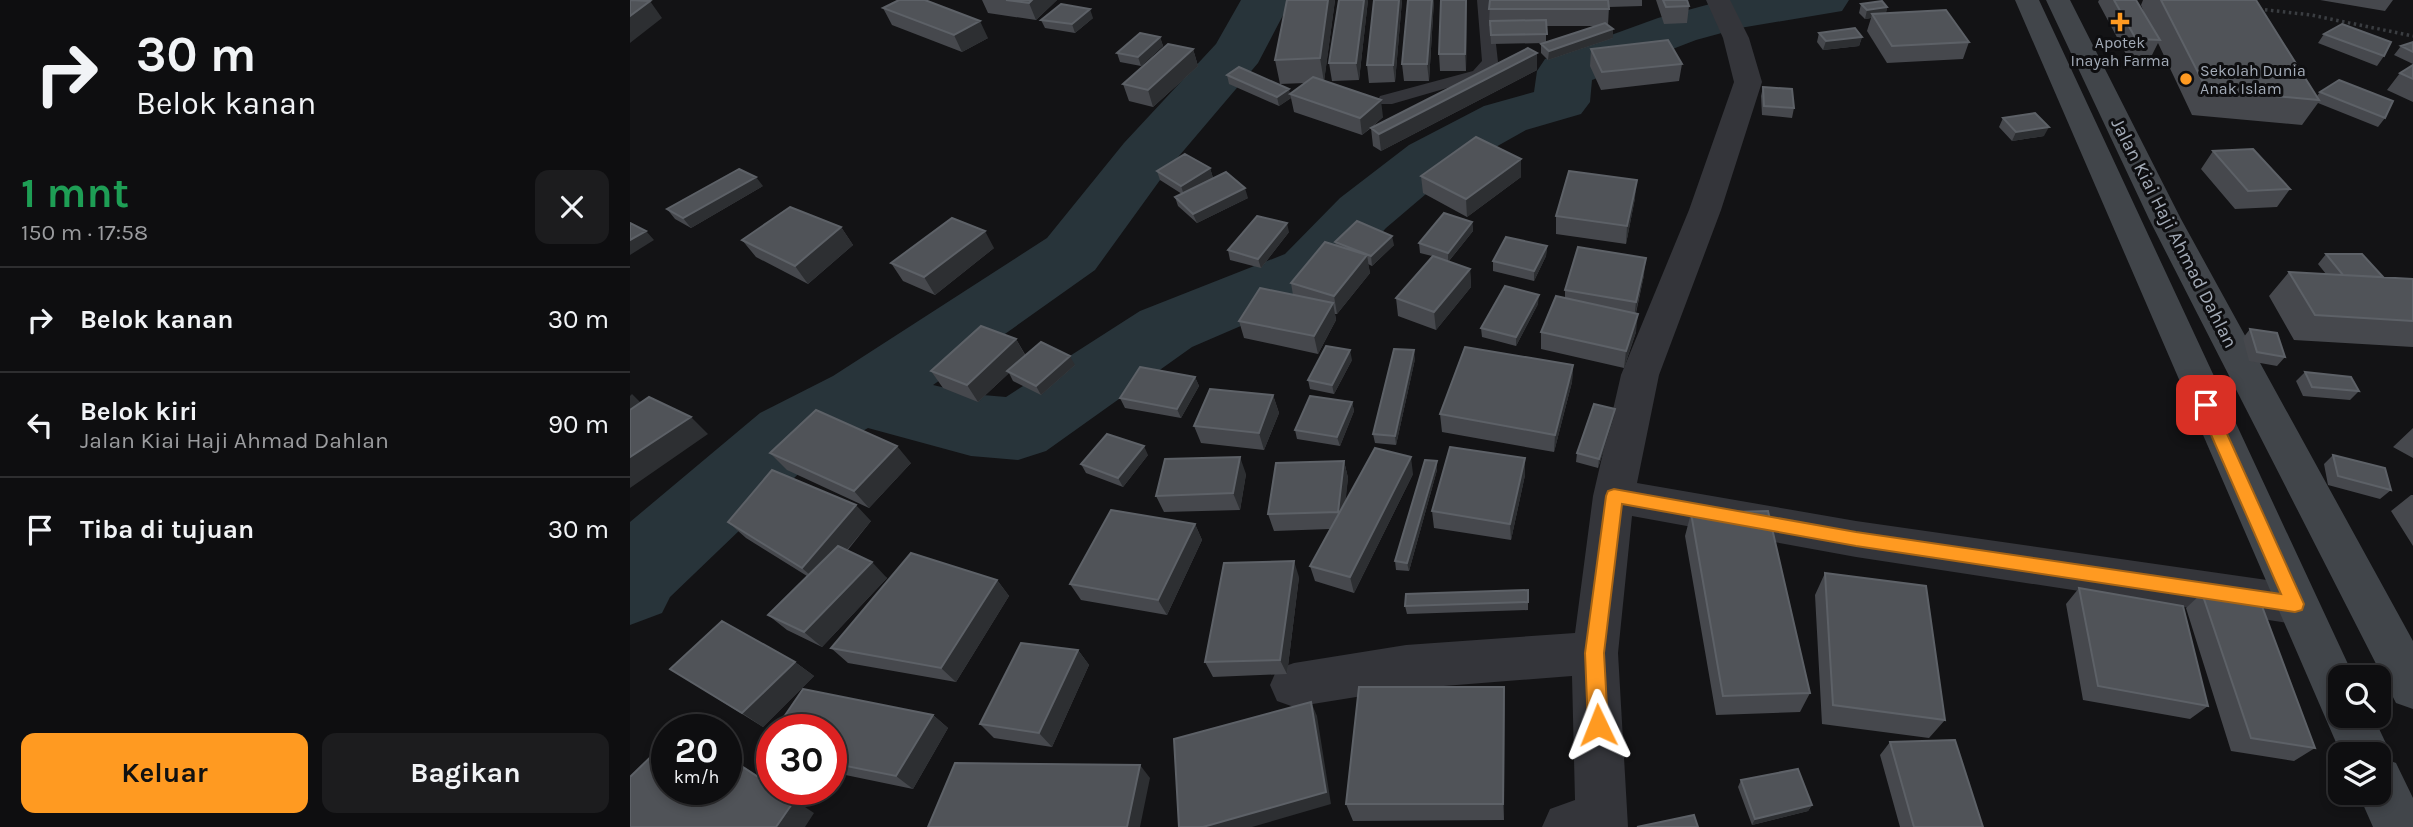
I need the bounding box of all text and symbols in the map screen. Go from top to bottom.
marker: Apotek Inayah Farma [2112,14,2128,30]
text: 30 m [136,26,256,83]
icon: right [21,28,112,119]
place label: Apotek Inayah Farma [2070,33,2170,70]
place label: Sekolah Dunia Anak Islam [2200,61,2306,98]
marker: Sekolah Dunia Anak Islam [2178,71,2194,87]
text: Belok kanan [136,85,316,122]
street label: Jalan Kiai Haji Ahmad Dahlan [2106,114,2242,352]
text: 1 mnt [21,168,129,218]
button: close [535,170,609,244]
text: 150 m · 17:58 [21,219,148,246]
icon: right [21,301,59,339]
text: Belok kanan [80,304,233,335]
text: 30 m [548,304,609,335]
pin [2176,375,2236,435]
icon: arrive [2187,386,2225,424]
text: Belok kiri [80,396,198,427]
icon: left [21,406,59,444]
text: 90 m [548,409,609,440]
text: Jalan Kiai Haji Ahmad Dahlan [80,427,389,454]
icon: arrive [21,511,59,549]
text: Tiba di tujuan [80,514,254,545]
text: 30 m [548,514,609,545]
map controls [2328,665,2391,805]
button: search [2328,665,2391,728]
position arrow [1561,688,1635,762]
speed limit sign: 30 [756,714,847,805]
text: 20 [675,730,718,771]
button: Keluar [21,733,308,813]
button: Bagikan [322,733,609,813]
button: layers [2328,742,2391,805]
text: km/h [674,766,719,788]

